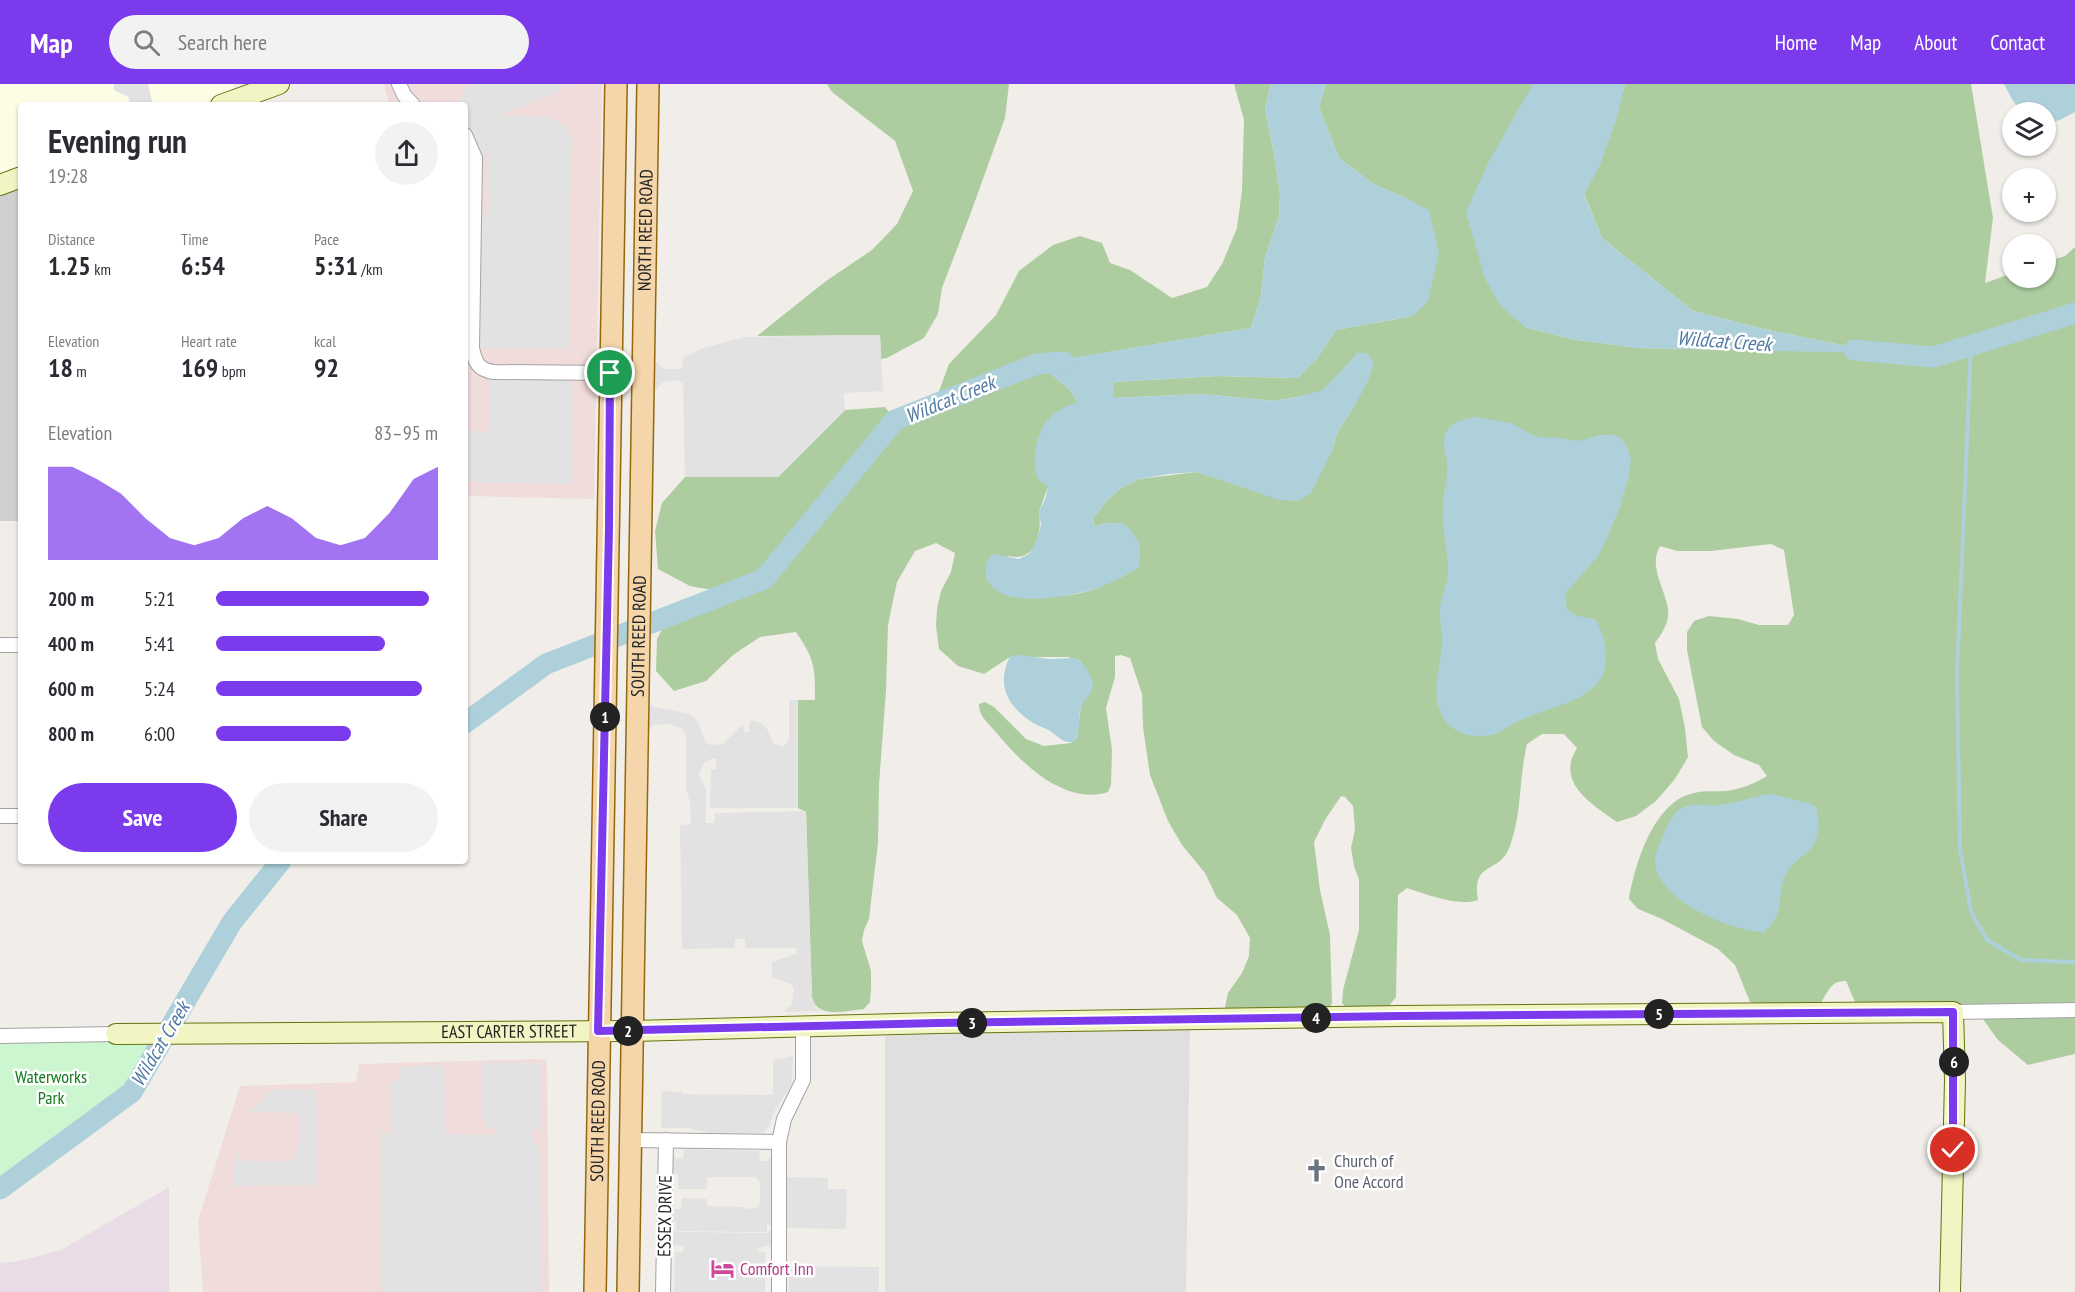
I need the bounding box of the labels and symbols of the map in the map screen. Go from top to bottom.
street label: NORTH REED ROAD [633,169,658,291]
water label: Wildcat Creek [1676,325,1774,357]
pin [584,347,635,398]
water label: Wildcat Creek [901,368,1001,429]
street label: SOUTH REED ROAD [626,575,651,697]
pin: 1 [590,702,620,732]
water label: Wildcat Creek [125,995,197,1091]
pin: 5 [1644,999,1674,1029]
pin: 4 [1301,1003,1331,1033]
pin: 3 [957,1008,987,1038]
pin: 2 [613,1016,643,1046]
street label: EAST CARTER STREET [441,1019,577,1043]
pin: 6 [1939,1047,1969,1077]
street label: SOUTH REED ROAD [585,1060,610,1182]
park label: Waterworks Park [15,1065,87,1109]
pin [1927,1124,1978,1175]
place label: Church of One Accord [1334,1149,1404,1193]
church icon: Church of One Accord [1303,1158,1329,1184]
street label: ESSEX DRIVE [652,1175,677,1257]
hotel icon: Comfort Inn [709,1256,735,1282]
place label: Comfort Inn [740,1257,814,1280]

